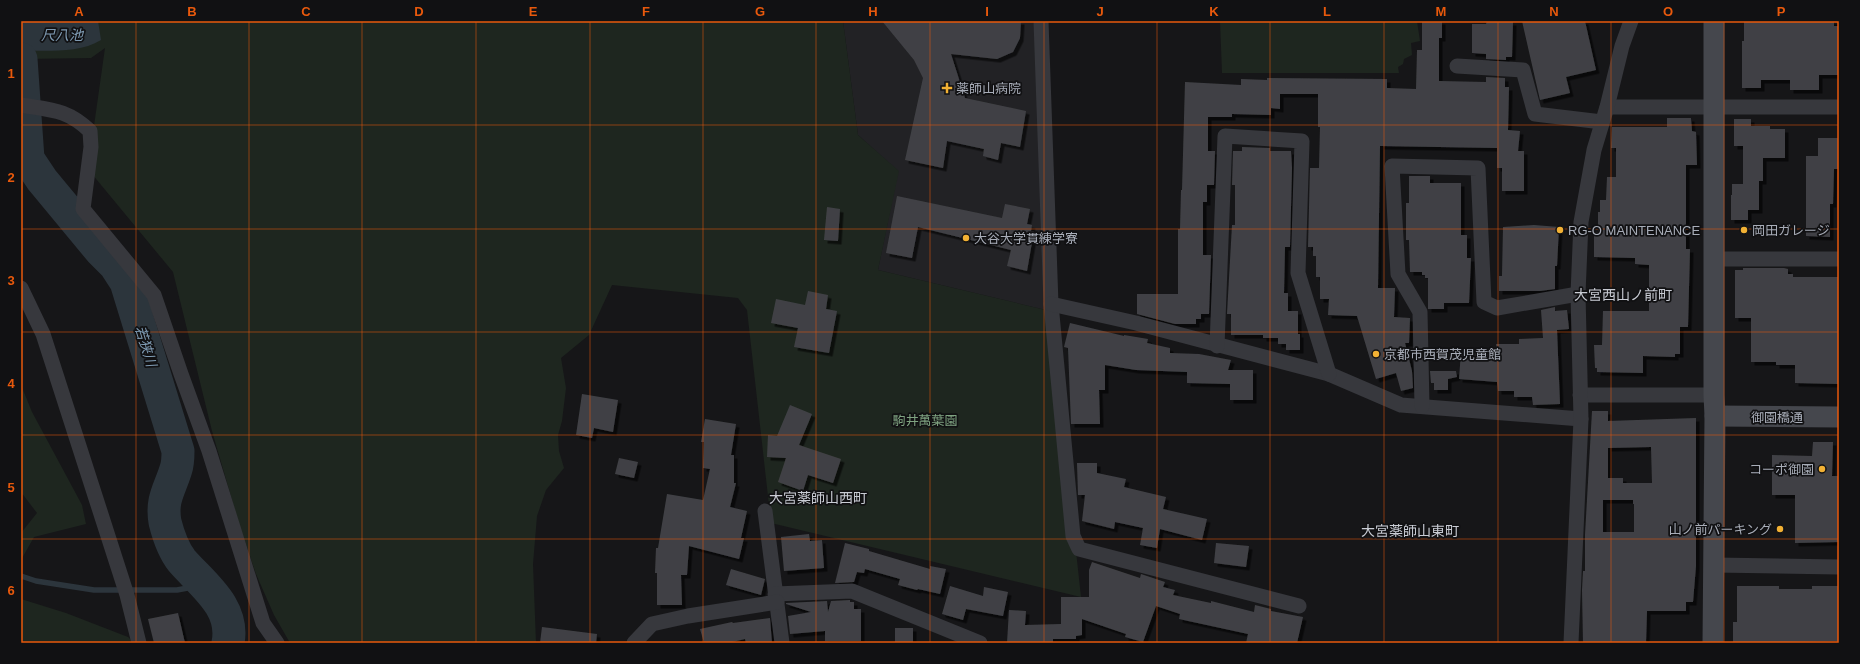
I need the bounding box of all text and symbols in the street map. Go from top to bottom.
text: A [74,4,84,19]
text: B [187,4,197,19]
text: C [301,4,311,19]
text: D [414,4,424,19]
text: E [529,4,538,19]
text: F [642,4,650,19]
text: G [755,4,765,19]
text: H [868,4,878,19]
text: I [985,4,989,19]
text: J [1096,4,1104,19]
text: K [1209,4,1219,19]
text: L [1323,4,1331,19]
text: M [1436,4,1446,19]
text: N [1549,4,1559,19]
text: O [1663,4,1673,19]
text: P [1777,4,1786,19]
water label: 尺八池 [41,27,85,43]
text: 1 [7,66,15,81]
place label: 薬師山病院 [956,81,1021,96]
marker: 薬師山病院 [941,82,953,94]
text: 2 [7,170,15,185]
place label: RG-O MAINTENANCE [1568,223,1701,238]
place label: 岡田ガレージ [1752,223,1830,238]
marker: RG-O MAINTENANCE [1555,225,1565,235]
marker: 岡田ガレージ [1739,225,1749,235]
place label: 大谷大学貫練学寮 [974,231,1078,246]
marker: 大谷大学貫練学寮 [961,233,971,243]
text: 3 [7,273,15,288]
district label: 大宮西山ノ前町 [1574,287,1672,303]
water label: 若狭川 [132,324,160,370]
place label: 京都市西賀茂児童館 [1384,347,1501,362]
marker: 京都市西賀茂児童館 [1371,349,1381,359]
text: 4 [7,376,15,391]
street label: 御園橋通 [1751,410,1803,425]
park label: 駒井萬葉園 [892,413,958,428]
place label: コーポ御園 [1749,462,1814,477]
marker: コーポ御園 [1817,464,1827,474]
text: 5 [7,480,15,495]
district label: 大宮薬師山西町 [769,490,867,506]
place label: 山ノ前パーキング [1668,522,1772,537]
district label: 大宮薬師山東町 [1361,523,1459,539]
marker: 山ノ前パーキング [1775,524,1785,534]
text: 6 [7,583,15,598]

